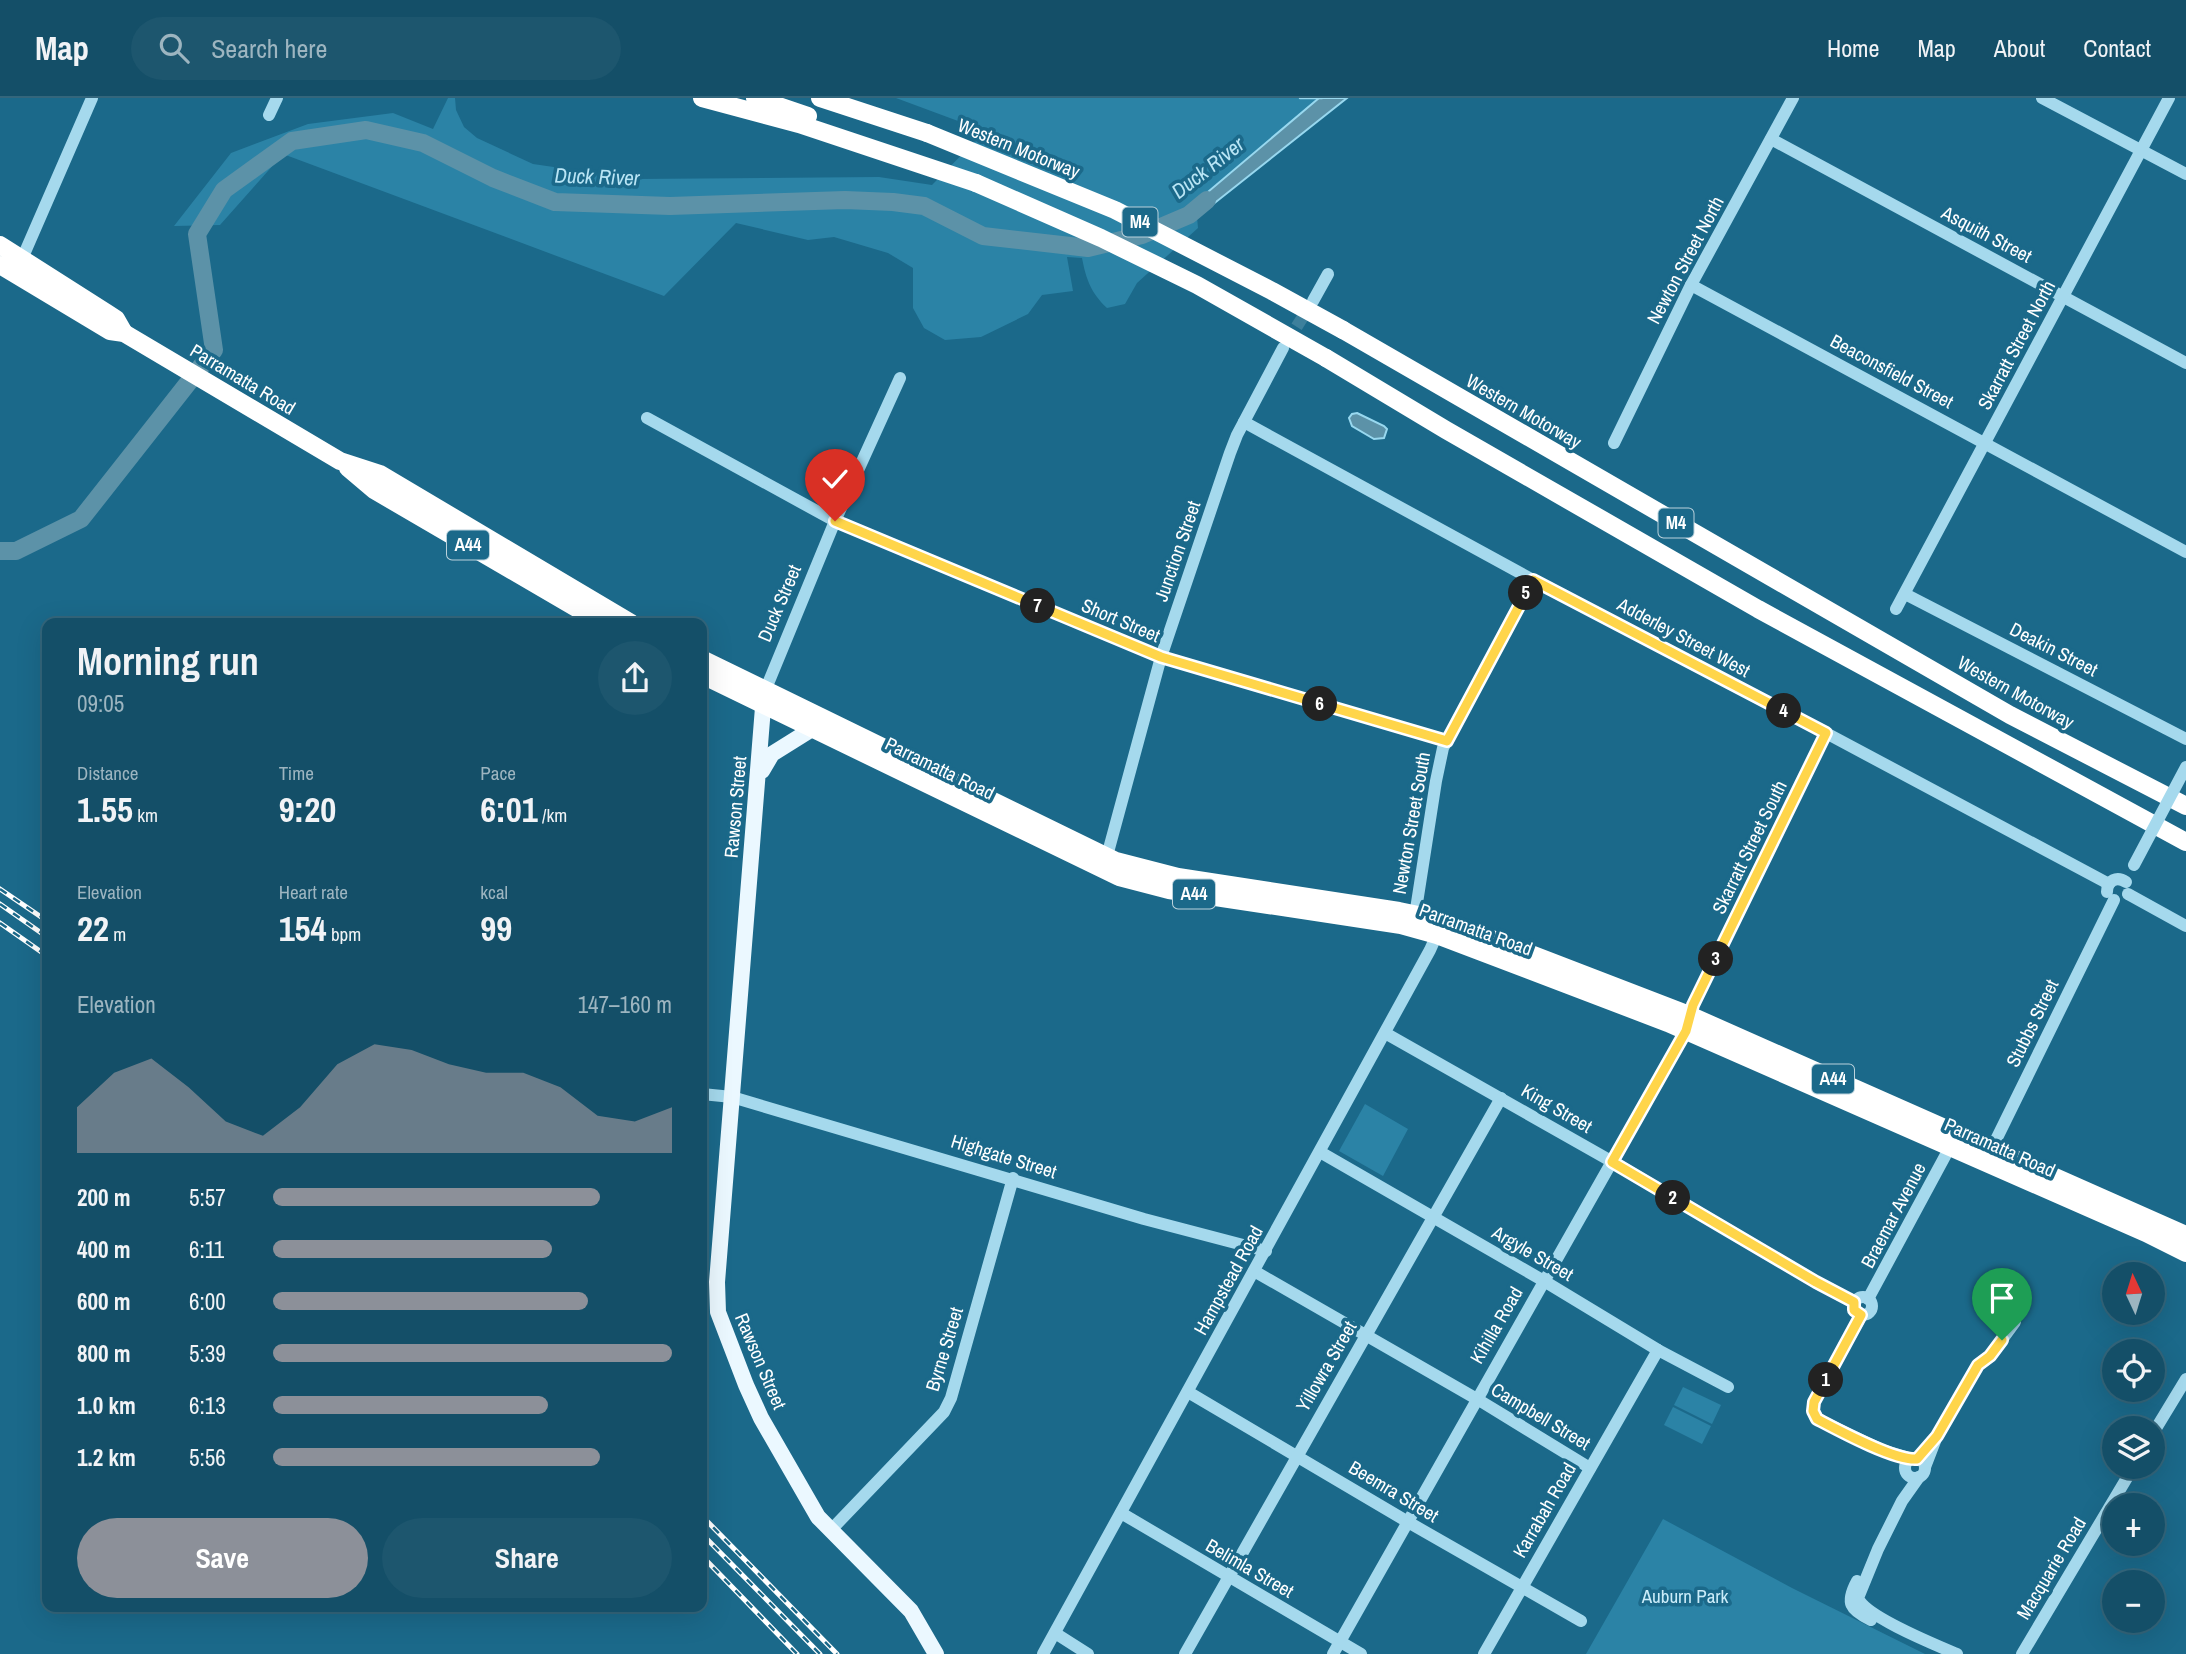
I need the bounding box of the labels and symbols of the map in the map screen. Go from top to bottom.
street label: Western Motorway [954,112,1084,184]
water label: Duck River [1165,129,1251,205]
water label: Duck River [554,161,641,193]
street label: Newton Street North [1640,192,1730,328]
street label: Asquith Street [1936,199,2037,269]
road number: M4 [1122,208,1158,237]
street label: Skarratt Street North [1971,276,2061,414]
street label: Beaconsfield Street [1826,328,1959,415]
street label: Parramatta Road [185,337,301,421]
street label: Western Motorway [1461,367,1587,455]
pin [805,449,865,521]
street label: Junction Street [1148,497,1207,605]
road number: M4 [1658,508,1694,538]
road number: A44 [447,530,489,560]
street label: Duck Street [751,560,807,646]
pin: 5 [1508,575,1544,610]
pin: 7 [1020,588,1056,624]
street label: Adderley Street West [1612,591,1756,683]
street label: Short Street [1078,592,1165,648]
street label: Deakin Street [2006,616,2103,683]
street label: Western Motorway [1953,649,2079,735]
pin: 6 [1302,686,1338,722]
pin: 4 [1766,694,1802,728]
street label: Parramatta Road [881,730,999,806]
street label: Newton Street South [1386,750,1436,896]
street label: Rawson Street [718,754,752,859]
street label: Skarratt Street South [1705,776,1793,918]
road number: A44 [1173,880,1215,908]
street label: Parramatta Road [1416,896,1536,962]
pin: 3 [1698,942,1734,976]
street label: Stubbs Street [2000,974,2065,1071]
road number: A44 [1812,1064,1854,1094]
street label: King Street [1517,1077,1598,1139]
street label: Parramatta Road [1941,1111,2059,1183]
street label: Highgate Street [948,1128,1061,1185]
street label: Braemar Avenue [1854,1158,1932,1272]
pin: 2 [1656,1180,1690,1216]
street label: Argyle Street [1487,1219,1579,1287]
street label: Hampstead Road [1187,1221,1269,1339]
north arrow [2102,1262,2165,1325]
pin [1972,1268,2032,1340]
street label: Kihilla Road [1464,1282,1528,1368]
street label: Byrne Street [919,1303,969,1394]
street label: Rawson Street [729,1309,793,1414]
street label: Yillowra Street [1290,1315,1363,1416]
pin: 1 [1808,1362,1843,1398]
street label: Campbell Street [1486,1376,1596,1456]
street label: Beemra Street [1344,1454,1444,1528]
street label: Karrabah Road [1506,1458,1582,1562]
street label: Macquarie Road [2010,1512,2092,1624]
street label: Belimla Street [1201,1532,1299,1604]
park label: Auburn Park [1641,1583,1729,1609]

